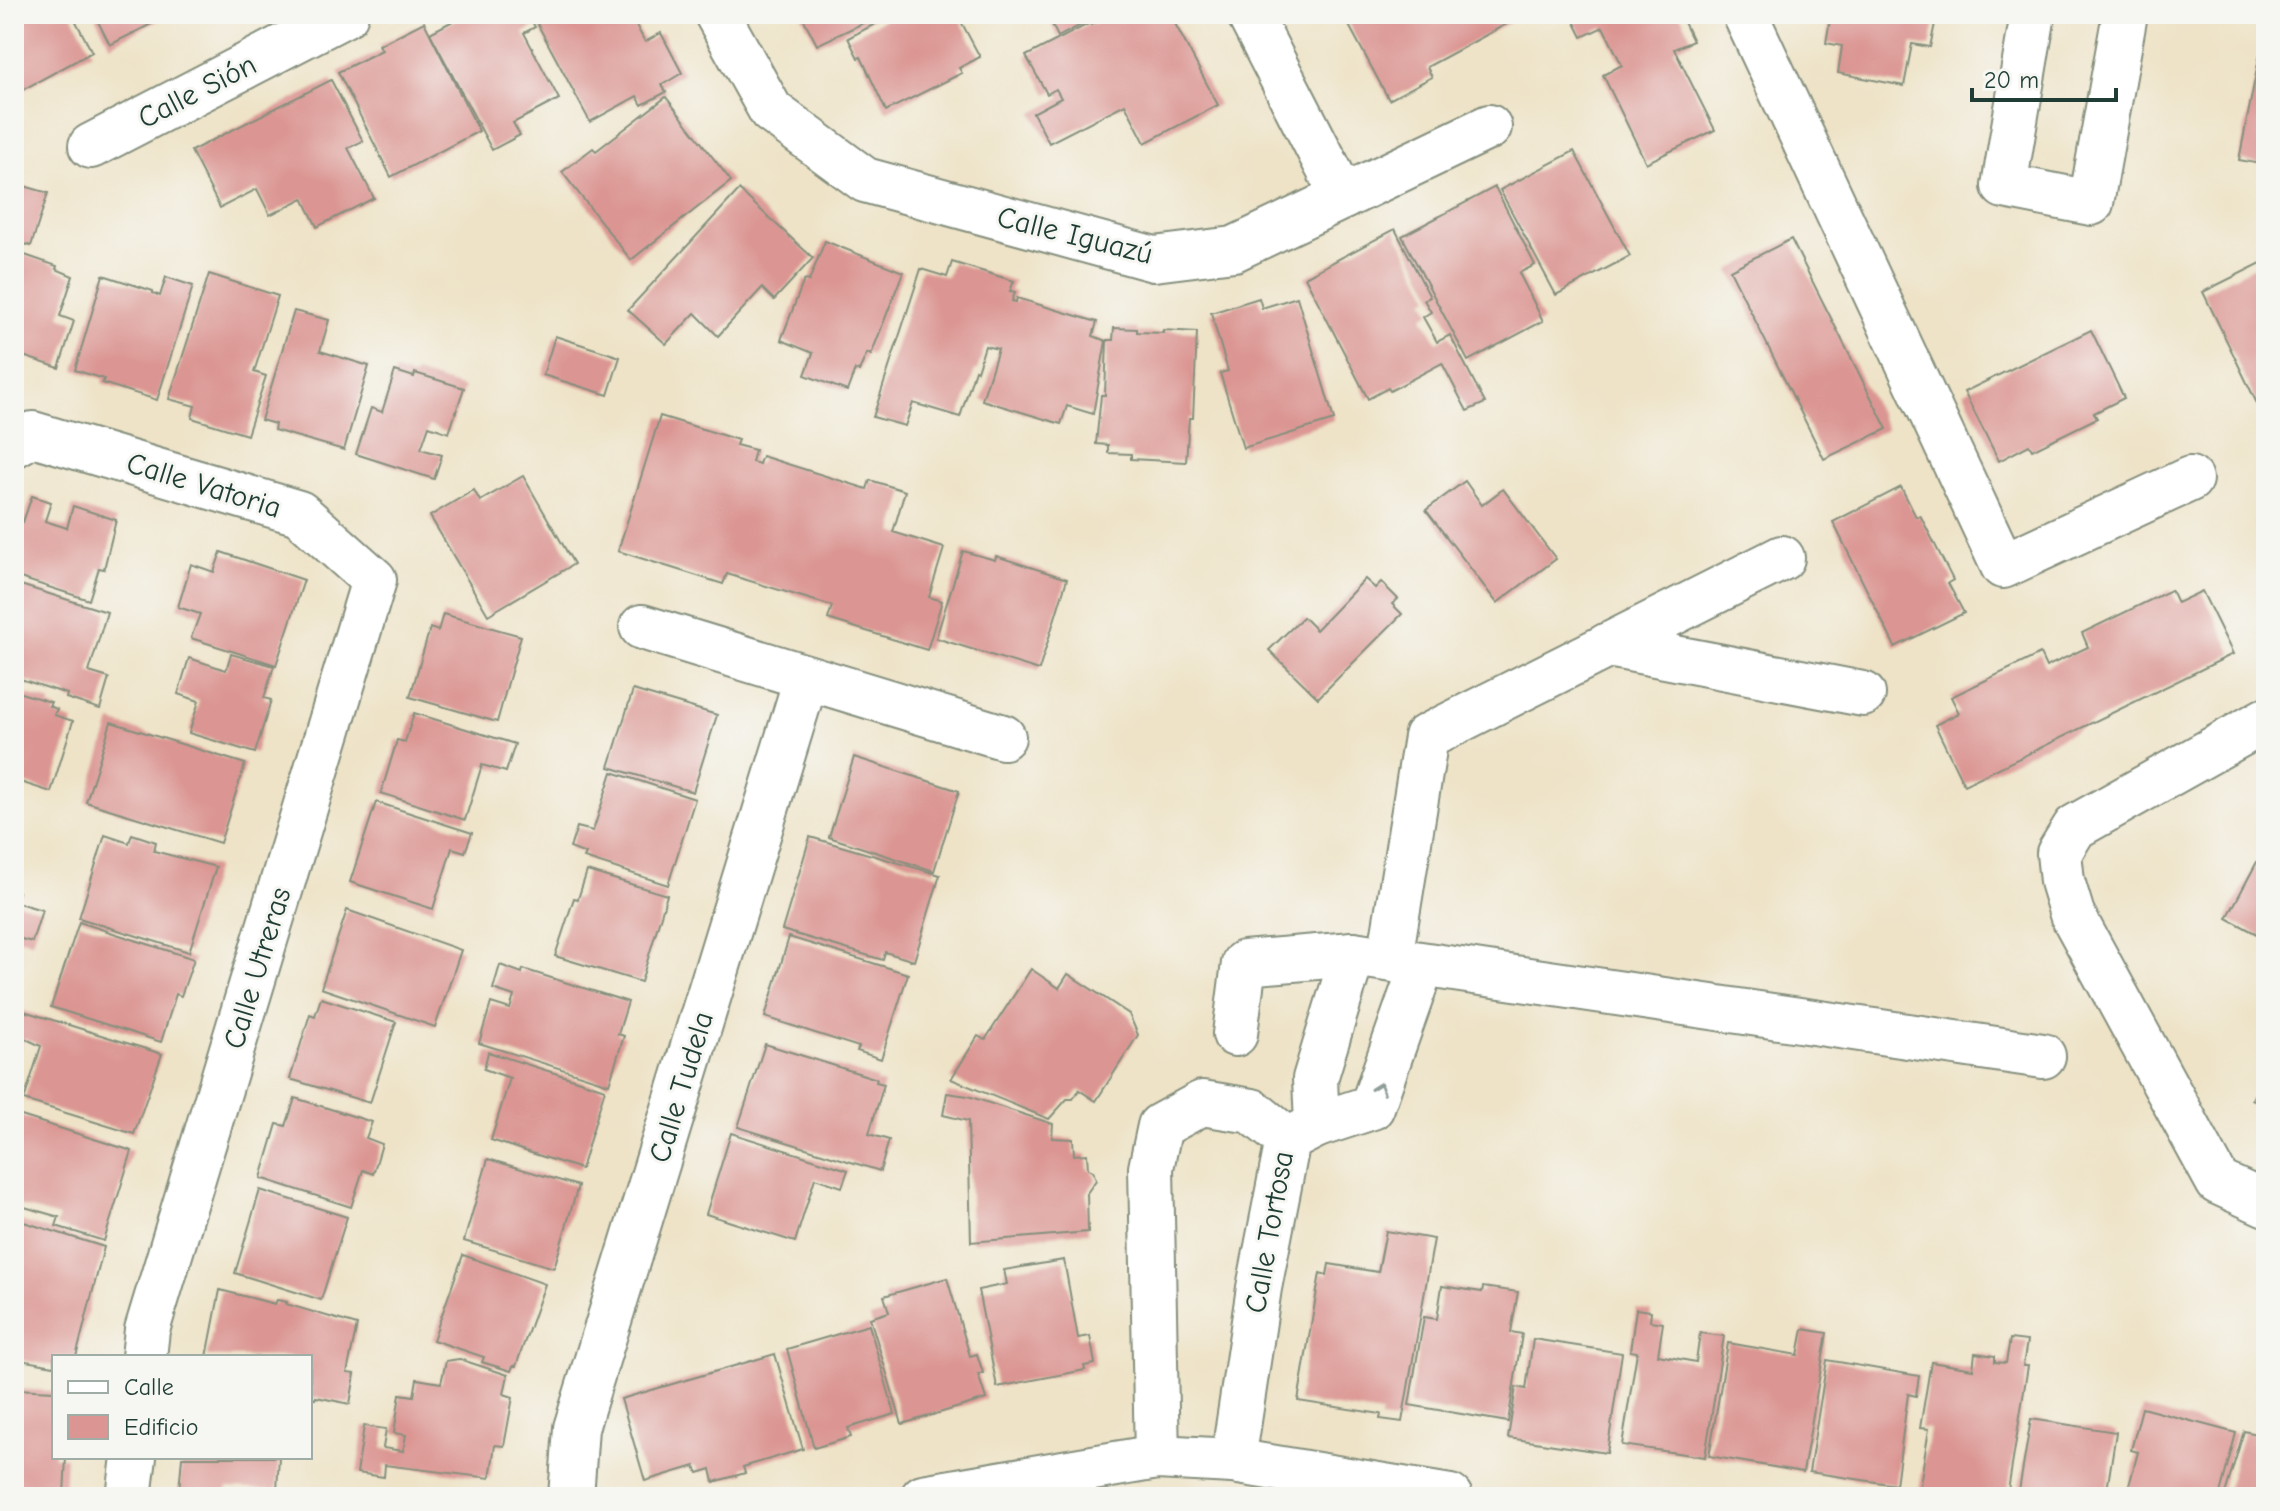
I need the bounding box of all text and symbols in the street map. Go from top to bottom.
street label: Calle Sión [132,47,262,136]
scale bar [1972,52,2116,102]
text: 20 m [1984,66,2039,94]
street label: Calle Iguazú [994,199,1156,272]
street label: Calle Vatoria [122,445,285,526]
street label: Calle Utreras [216,883,299,1053]
street label: Calle Tudela [642,1007,721,1167]
one-way arrow [1369,1081,1386,1095]
street label: Calle Tortosa [1238,1148,1301,1316]
legend [52,1355,312,1459]
text: Calle [124,1373,174,1401]
text: Edificio [124,1413,199,1441]

